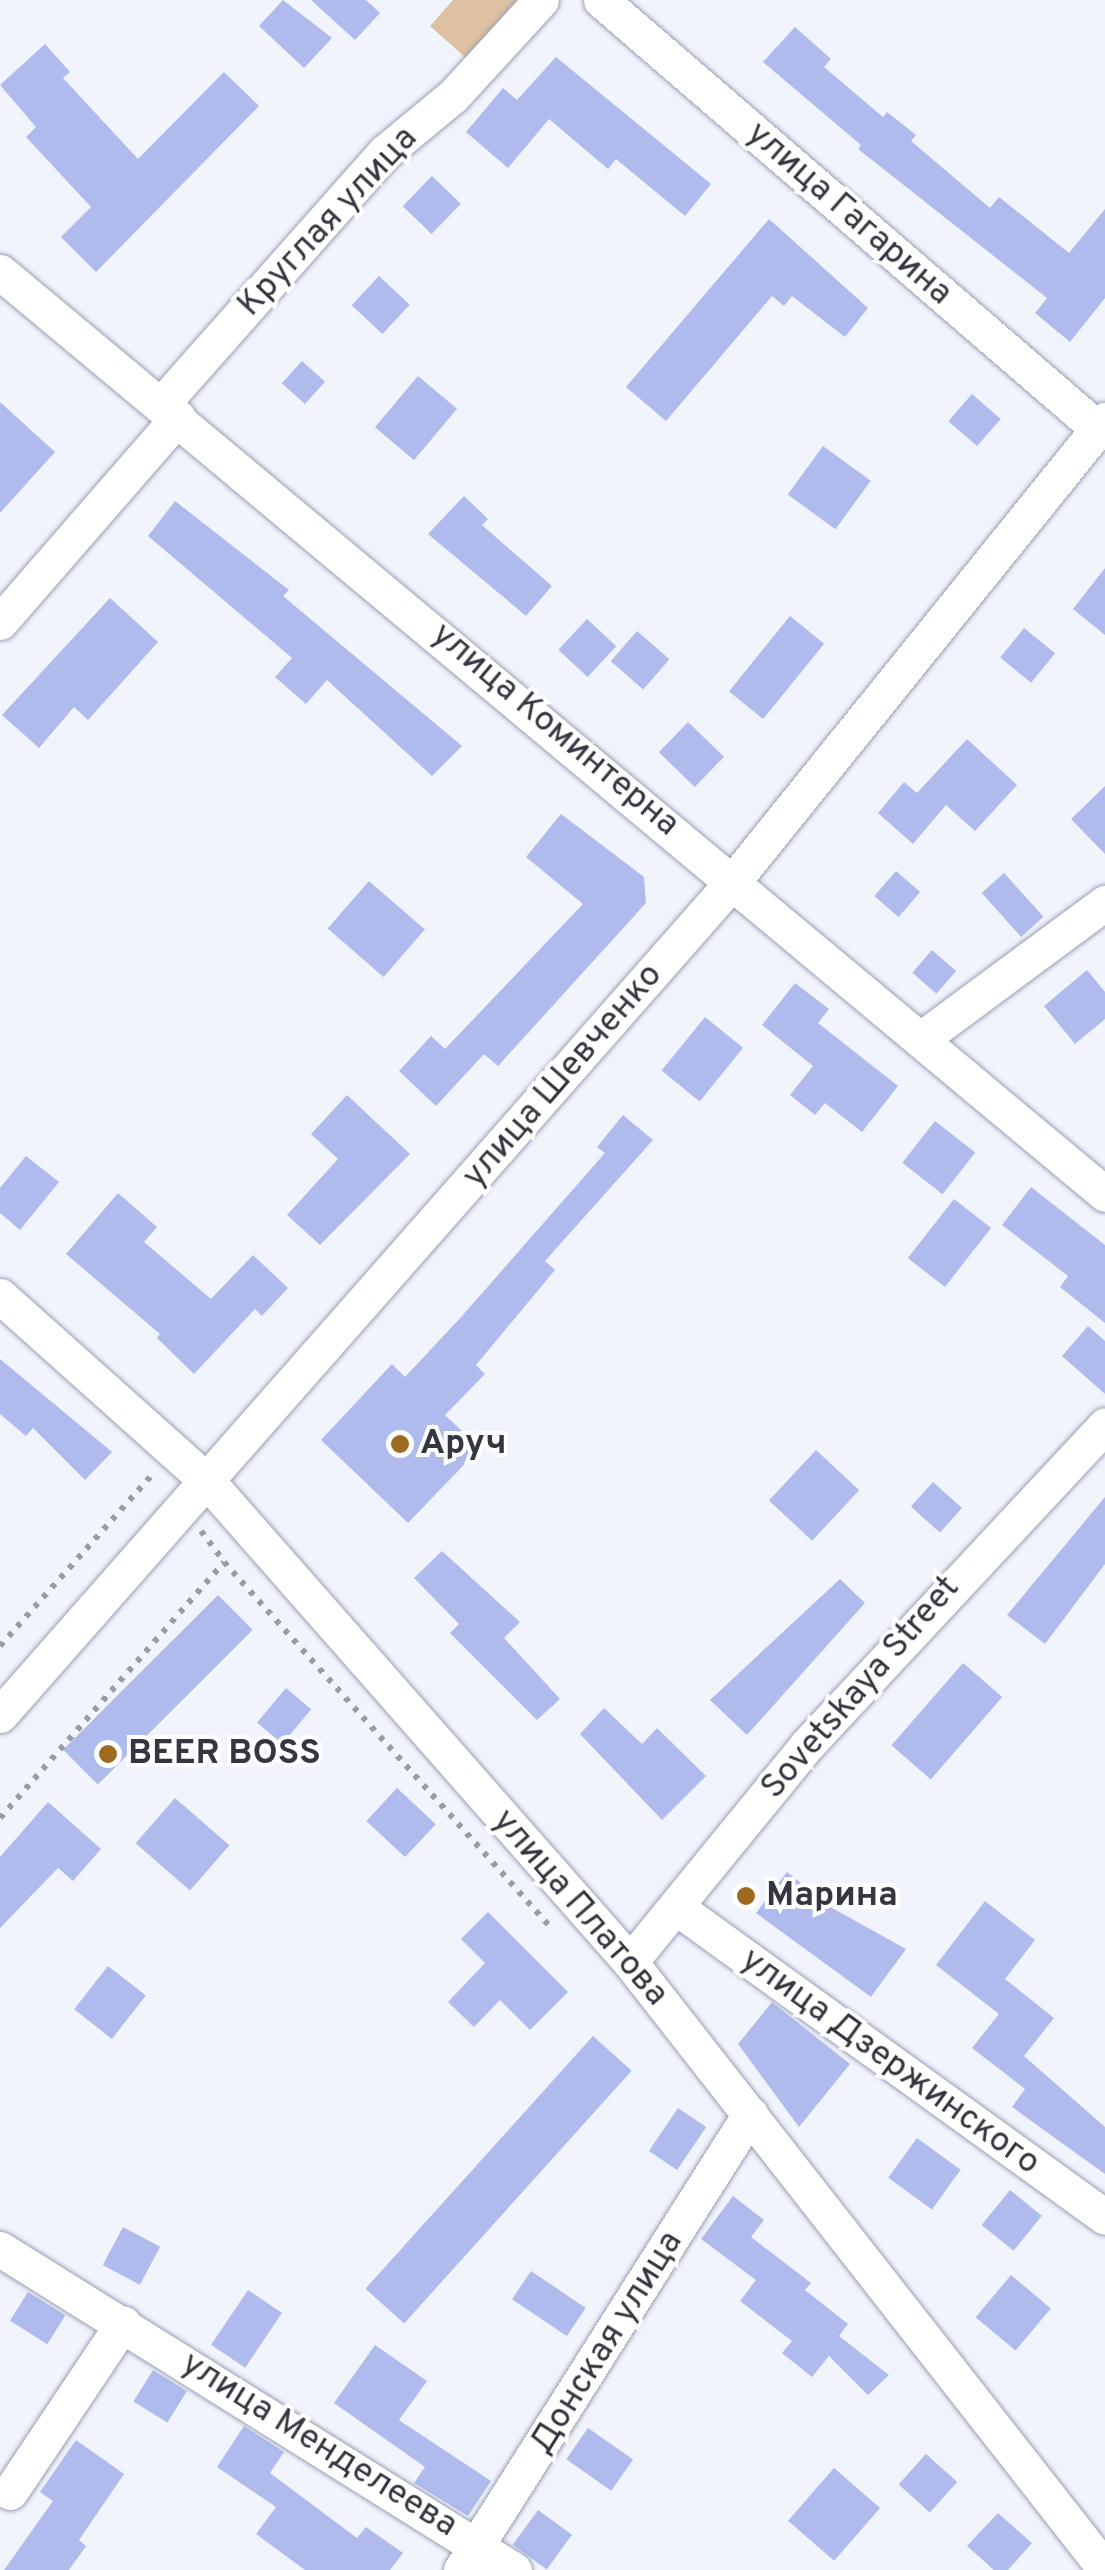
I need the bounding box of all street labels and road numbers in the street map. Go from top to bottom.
street label: улица Гагарина [737,113,961,315]
street label: Круглая улица [229,118,427,326]
street label: улица Коминтерна [423,614,687,846]
street label: улица Шевченко [454,955,672,1197]
street label: Sovetskaya Street [753,1568,969,1808]
street label: улица Платова [483,1801,677,2015]
street label: улица Дзержинского [732,1939,1048,2185]
street label: Донская улица [522,2224,692,2462]
street label: улица Менделеева [173,2343,465,2547]

